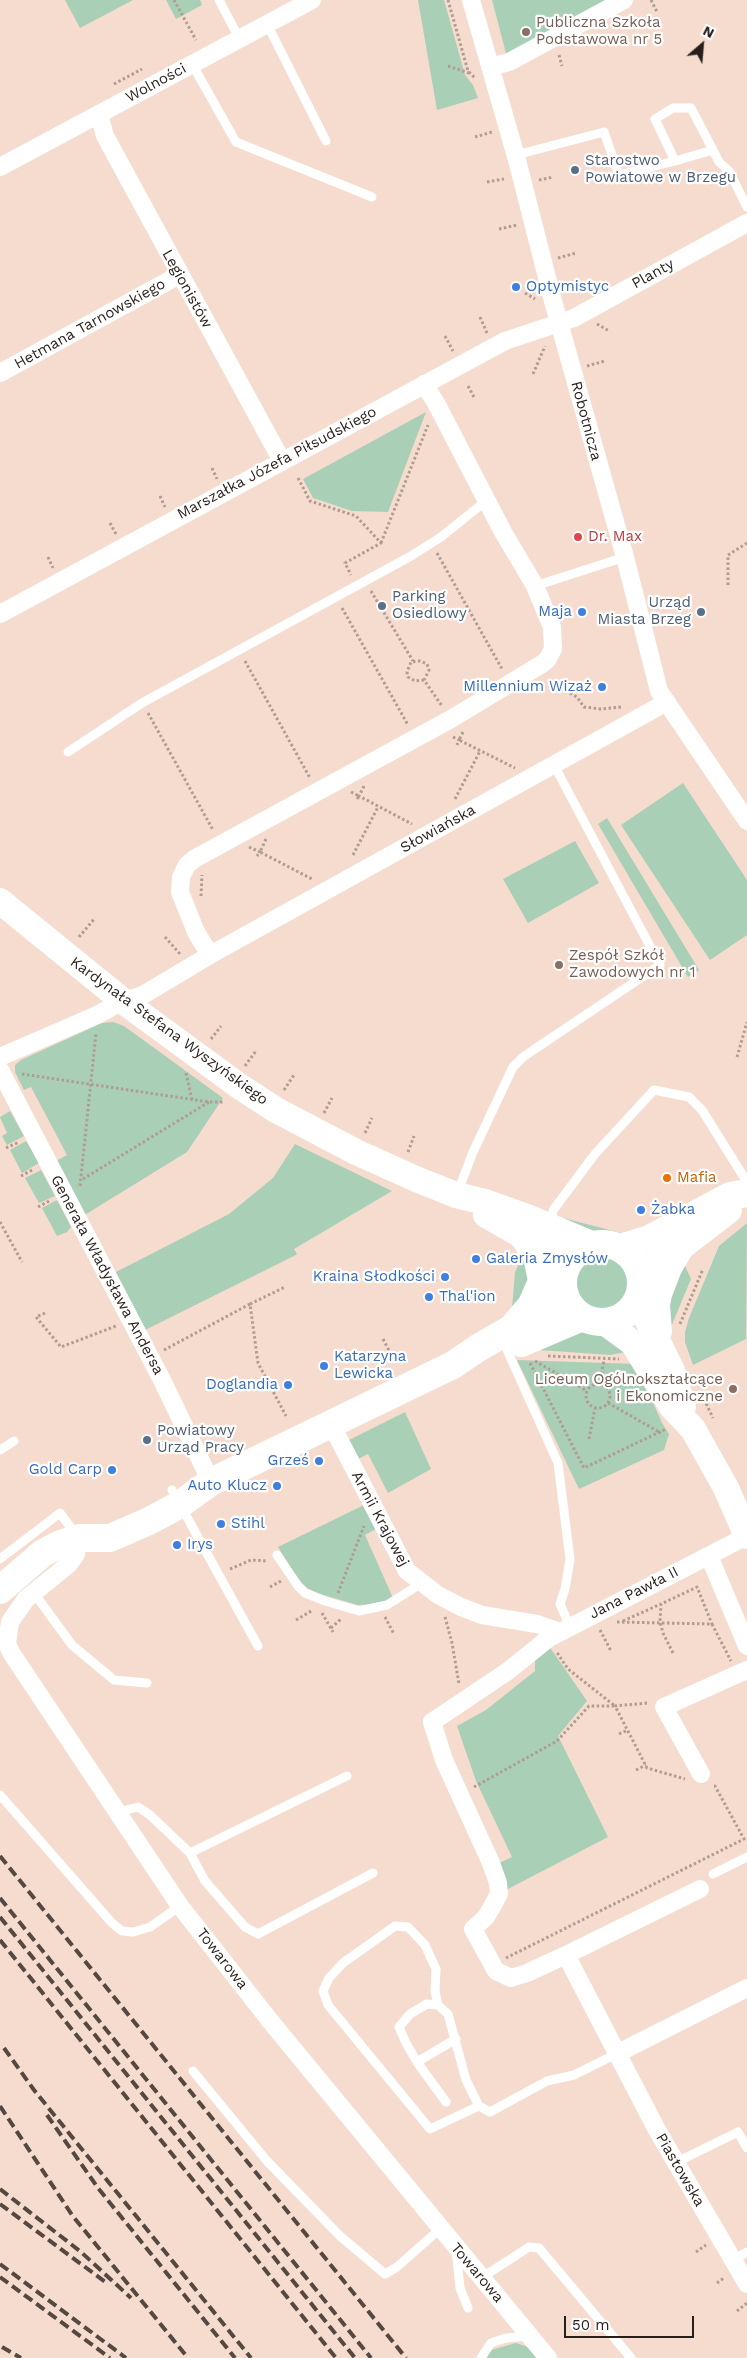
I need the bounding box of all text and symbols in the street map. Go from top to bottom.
place label: Publiczna Szkoła Podstawowa nr 5 [536,14,662,49]
north arrow [677,20,727,70]
text: N [701,22,717,41]
marker: Publiczna Szkoła Podstawowa nr 5 [520,26,532,38]
street label: Wolności [123,60,189,106]
place label: Starostwo Powiatowe w Brzegu [585,152,736,187]
marker: Starostwo Powiatowe w Brzegu [569,164,581,176]
street label: Legionistów [158,247,216,331]
street label: Planty [629,255,677,293]
street label: Hetmana Tarnowskiego [11,275,169,373]
place label: Optymistyc [526,278,609,296]
marker: Optymistyc [510,281,522,293]
street label: Robotnicza [567,379,605,463]
street label: Marszałka Józefa Piłsudskiego [174,403,380,523]
place label: Dr. Max [588,528,642,546]
marker: Dr. Max [572,531,584,543]
place label: Parking Osiedlowy [392,588,467,623]
place label: Urząd Miasta Brzeg [597,594,691,629]
marker: Parking Osiedlowy [376,600,388,612]
place label: Maja [538,603,572,621]
marker: Maja [576,606,588,618]
marker: Urząd Miasta Brzeg [695,606,707,618]
place label: Millennium Wizaż [463,678,592,696]
marker: Millennium Wizaż [596,681,608,693]
street label: Słowiańska [397,801,479,857]
place label: Zespół Szkół Zawodowych nr 1 [569,947,696,982]
street label: Kardynała Stefana Wyszyńskiego [66,953,272,1109]
marker: Zespół Szkół Zawodowych nr 1 [553,959,565,971]
place label: Mafia [677,1169,717,1187]
street label: Generała Władysława Andersa [47,1172,167,1378]
marker: Mafia [661,1172,673,1184]
place label: Żabka [651,1201,695,1219]
marker: Żabka [635,1204,647,1216]
place label: Galeria Zmysłów [486,1250,608,1268]
marker: Galeria Zmysłów [470,1253,482,1265]
place label: Kraina Słodkości [313,1268,435,1286]
marker: Kraina Słodkości [439,1271,451,1283]
place label: Thal'ion [439,1288,496,1306]
marker: Thal'ion [423,1291,435,1303]
place label: Katarzyna Lewicka [334,1348,406,1383]
marker: Katarzyna Lewicka [318,1360,330,1372]
place label: Liceum Ogólnokształcące i Ekonomiczne [535,1371,723,1406]
place label: Doglandia [206,1376,278,1394]
marker: Doglandia [282,1379,294,1391]
marker: Liceum Ogólnokształcące i Ekonomiczne [727,1383,739,1395]
place label: Powiatowy Urząd Pracy [157,1422,244,1457]
marker: Powiatowy Urząd Pracy [141,1434,153,1446]
place label: Grześ [268,1452,309,1470]
marker: Grześ [313,1455,325,1467]
place label: Gold Carp [29,1461,102,1479]
marker: Gold Carp [106,1464,118,1476]
street label: Armii Krajowej [347,1468,413,1570]
place label: Auto Klucz [187,1477,267,1495]
marker: Auto Klucz [271,1480,283,1492]
place label: Stihl [231,1515,265,1533]
marker: Stihl [215,1518,227,1530]
place label: Irys [187,1536,213,1554]
marker: Irys [171,1539,183,1551]
street label: Jana Pawła II [586,1563,682,1623]
street label: Towarowa [193,1925,251,1993]
street label: Piastowska [652,2130,708,2210]
street label: Towarowa [447,2239,507,2307]
scale bar [567,2306,697,2338]
text: 50 m [572,2316,609,2334]

